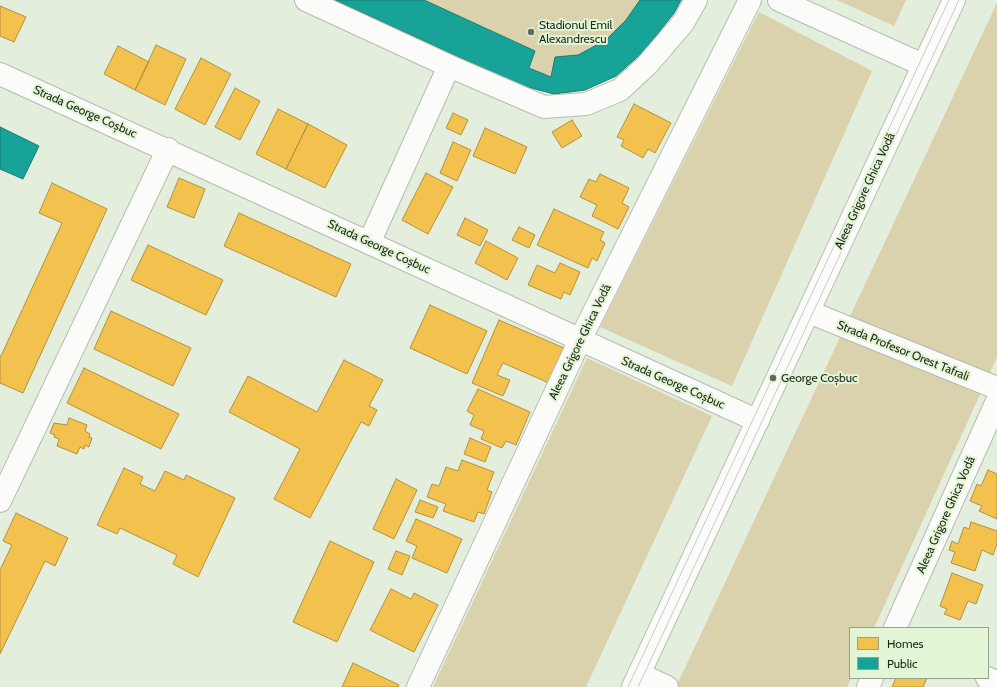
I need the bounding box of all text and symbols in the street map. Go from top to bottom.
place label: Stadionul Emil Alexandrescu [539,18,612,46]
marker: Stadionul Emil Alexandrescu [526,27,536,37]
street label: Strada George Coșbuc [31,83,139,141]
street label: Aleea Grigore Ghica Vodă [832,131,898,251]
street label: Strada George Coșbuc [325,217,433,277]
street label: Aleea Grigore Ghica Vodă [546,282,614,402]
street label: Strada Profesor Orest Tafrali [835,318,971,384]
street label: Strada George Coșbuc [619,354,727,412]
place label: George Coșbuc [781,371,857,385]
marker: George Coșbuc [768,373,778,383]
street label: Aleea Grigore Ghica Vodă [914,454,978,576]
legend [849,627,989,679]
text: Homes [887,636,924,651]
text: Public [887,656,918,671]

